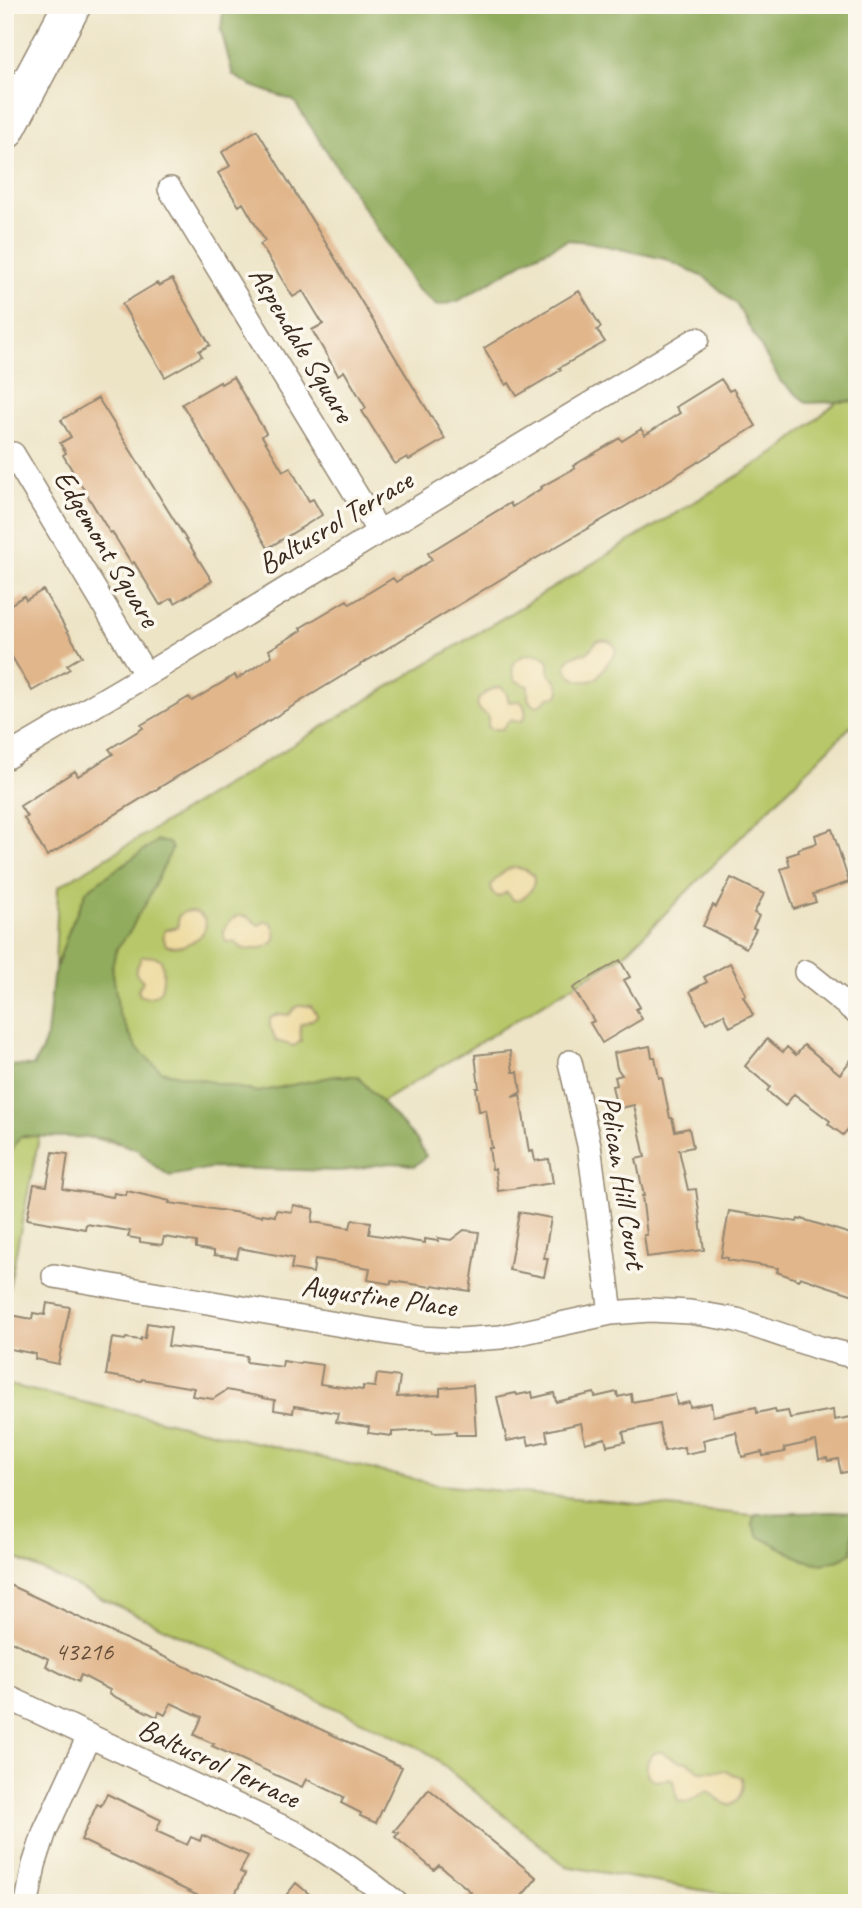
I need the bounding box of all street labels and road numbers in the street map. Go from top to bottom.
street label: Aspendale Square [241,259,365,431]
street label: Baltusrol Terrace [251,460,421,583]
street label: Edgemont Square [45,462,170,635]
street label: Pelican Hill Court [591,1093,656,1274]
street label: Augustine Place [299,1266,461,1326]
street label: Baltusrol Terrace [132,1709,308,1818]

